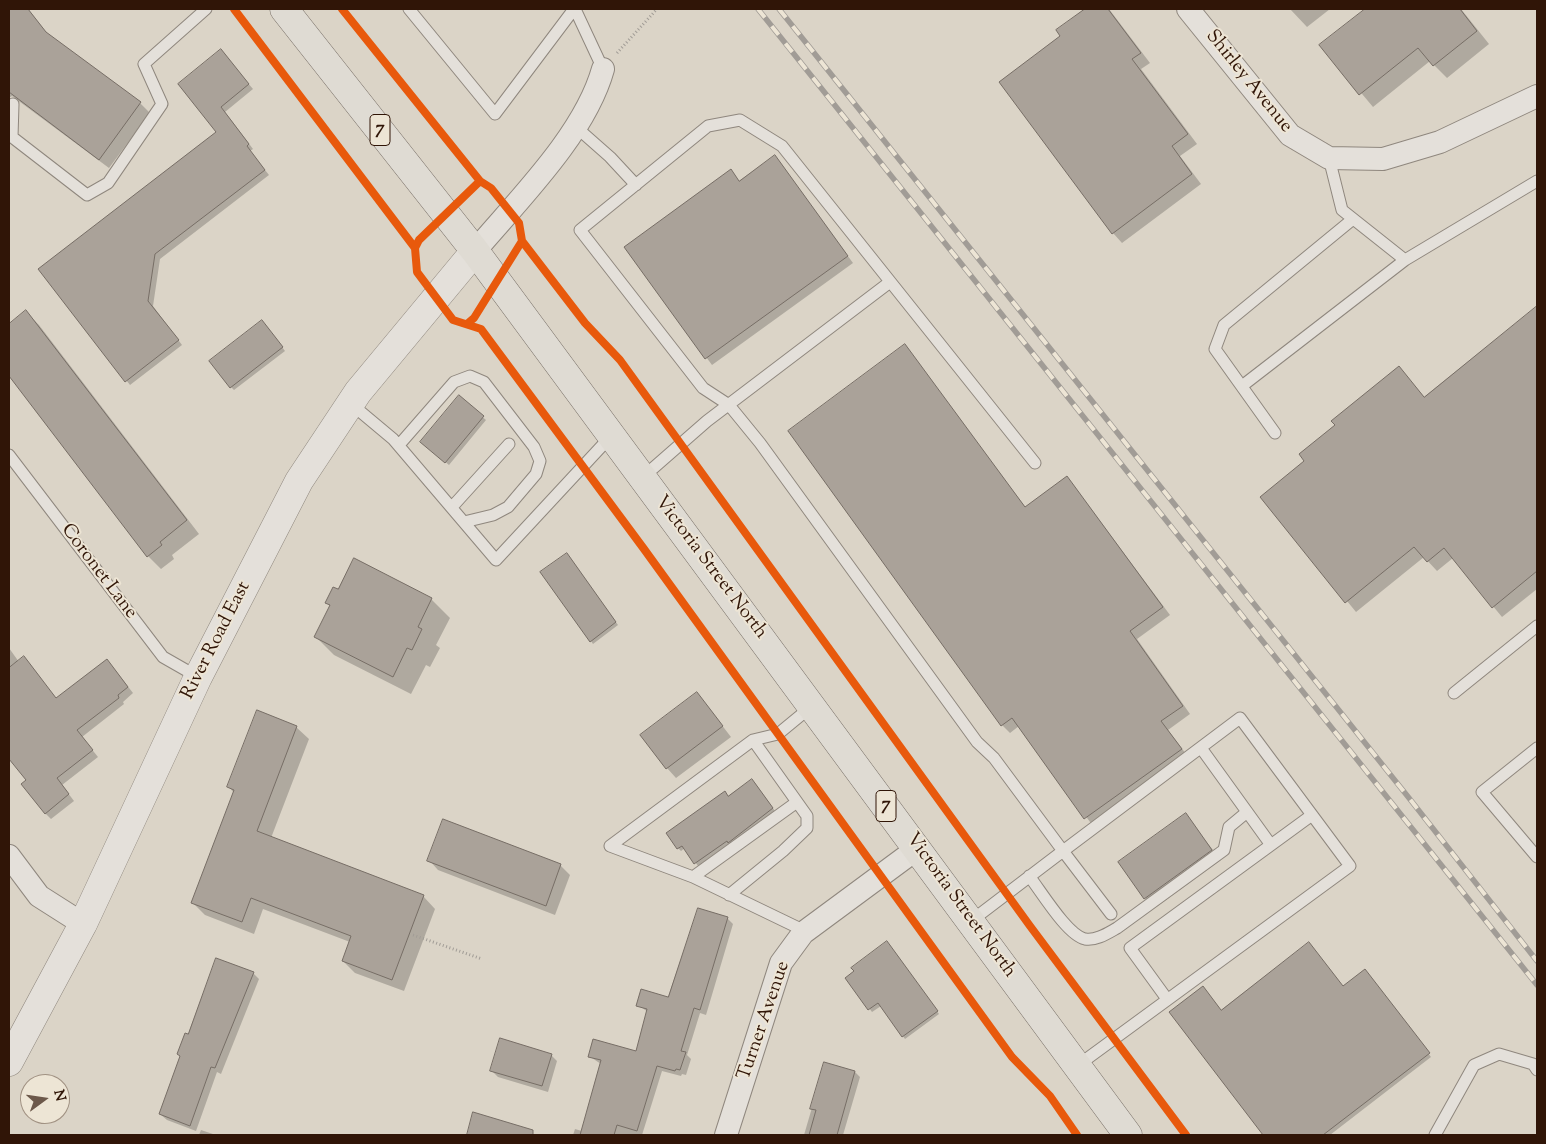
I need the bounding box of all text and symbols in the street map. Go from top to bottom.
street label: Shirley Avenue [1200,26,1296,138]
road number: 7 [370,114,390,146]
street label: Victoria Street North [649,492,771,644]
street label: Coronet Lane [55,520,141,624]
street label: River Road East [177,578,257,704]
road number: 7 [876,790,896,821]
street label: Victoria Street North [900,829,1020,983]
street label: Turner Avenue [734,959,796,1083]
north arrow [20,1074,70,1124]
text: N [48,1088,70,1103]

